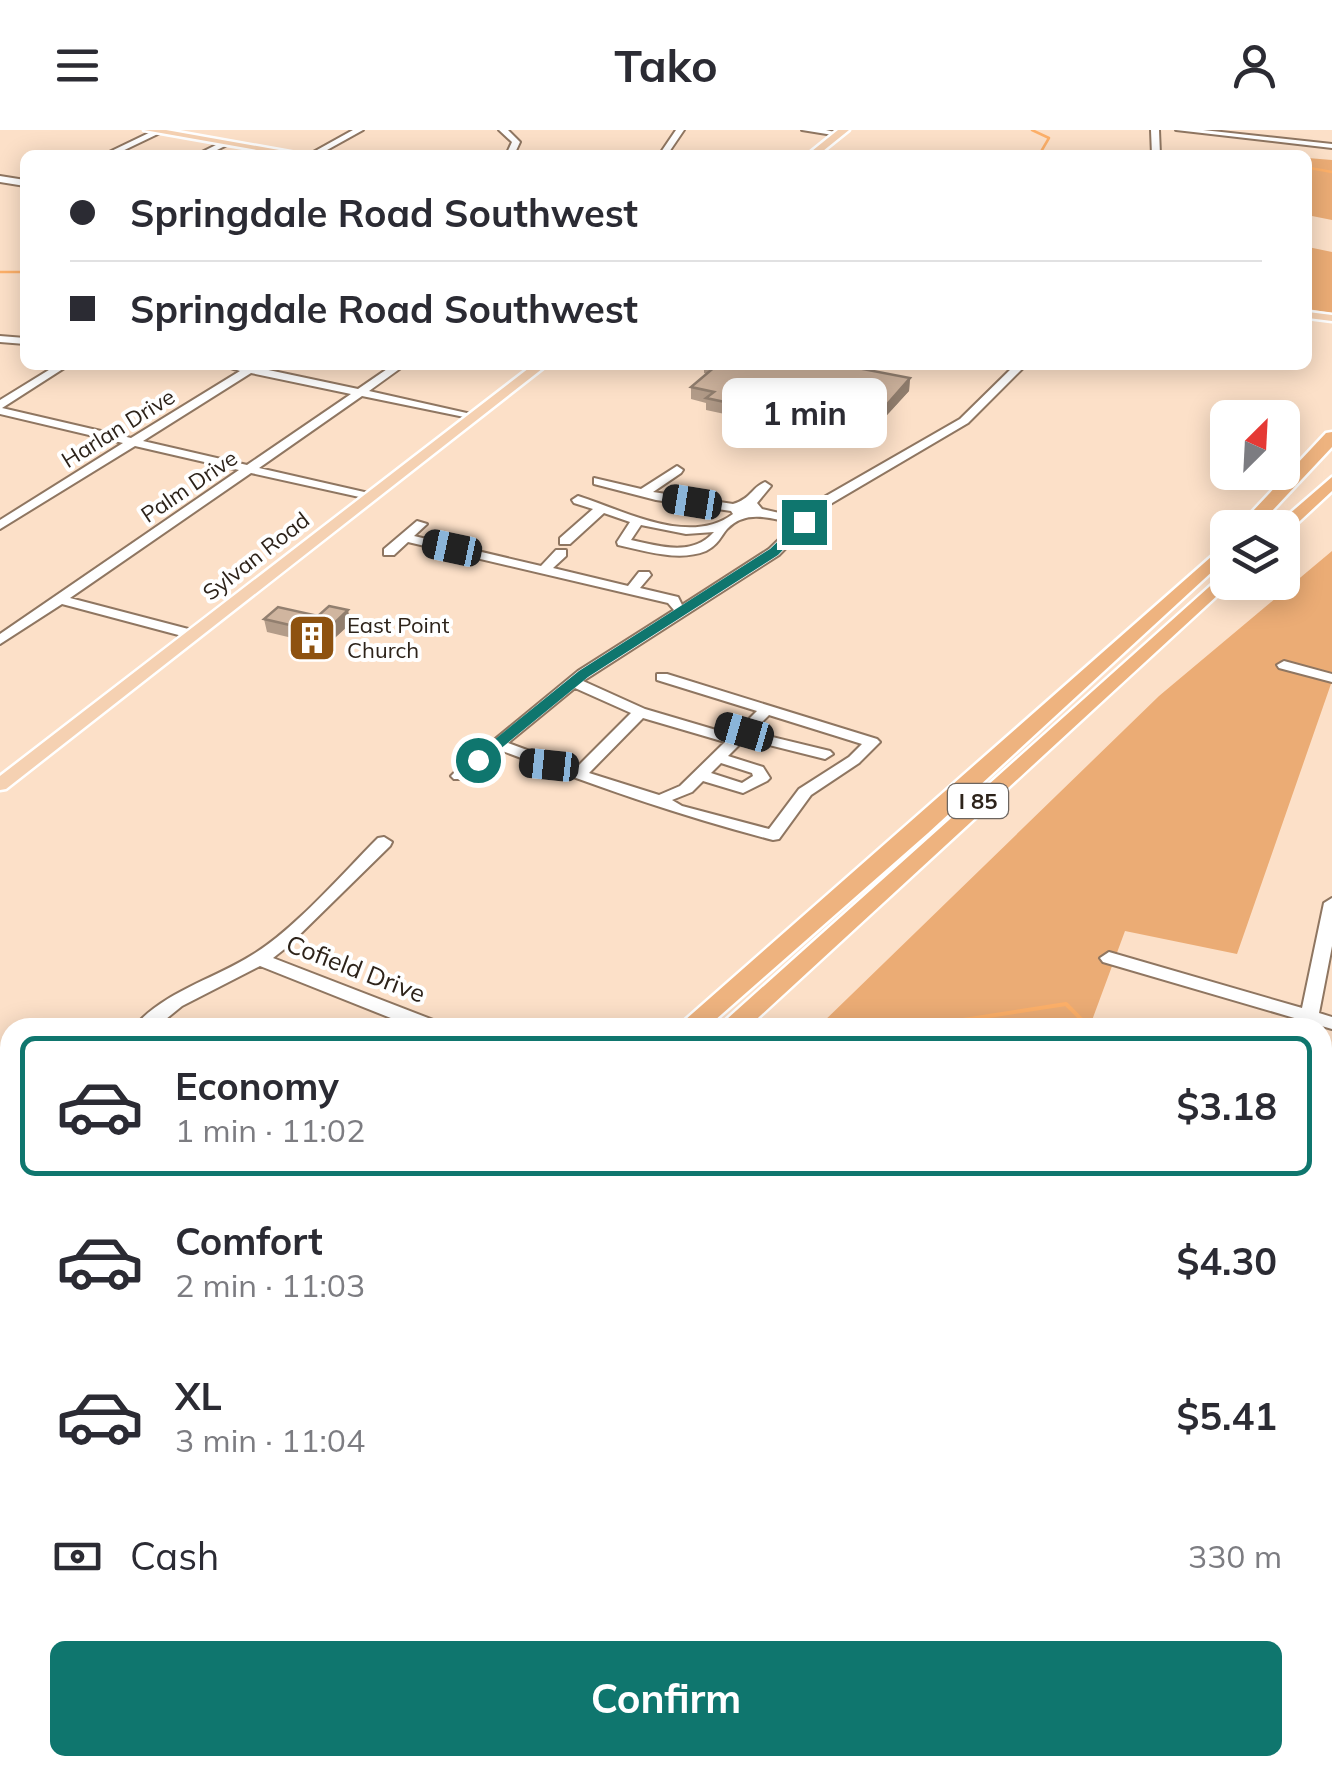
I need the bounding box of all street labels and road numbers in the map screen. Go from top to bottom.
street label: Harlan Drive [56,382,180,474]
street label: Palm Drive [135,444,243,528]
street label: Sylvan Road [197,506,315,606]
road number: I 85 [948,784,1008,818]
street label: Cofield Drive [282,927,430,1009]

